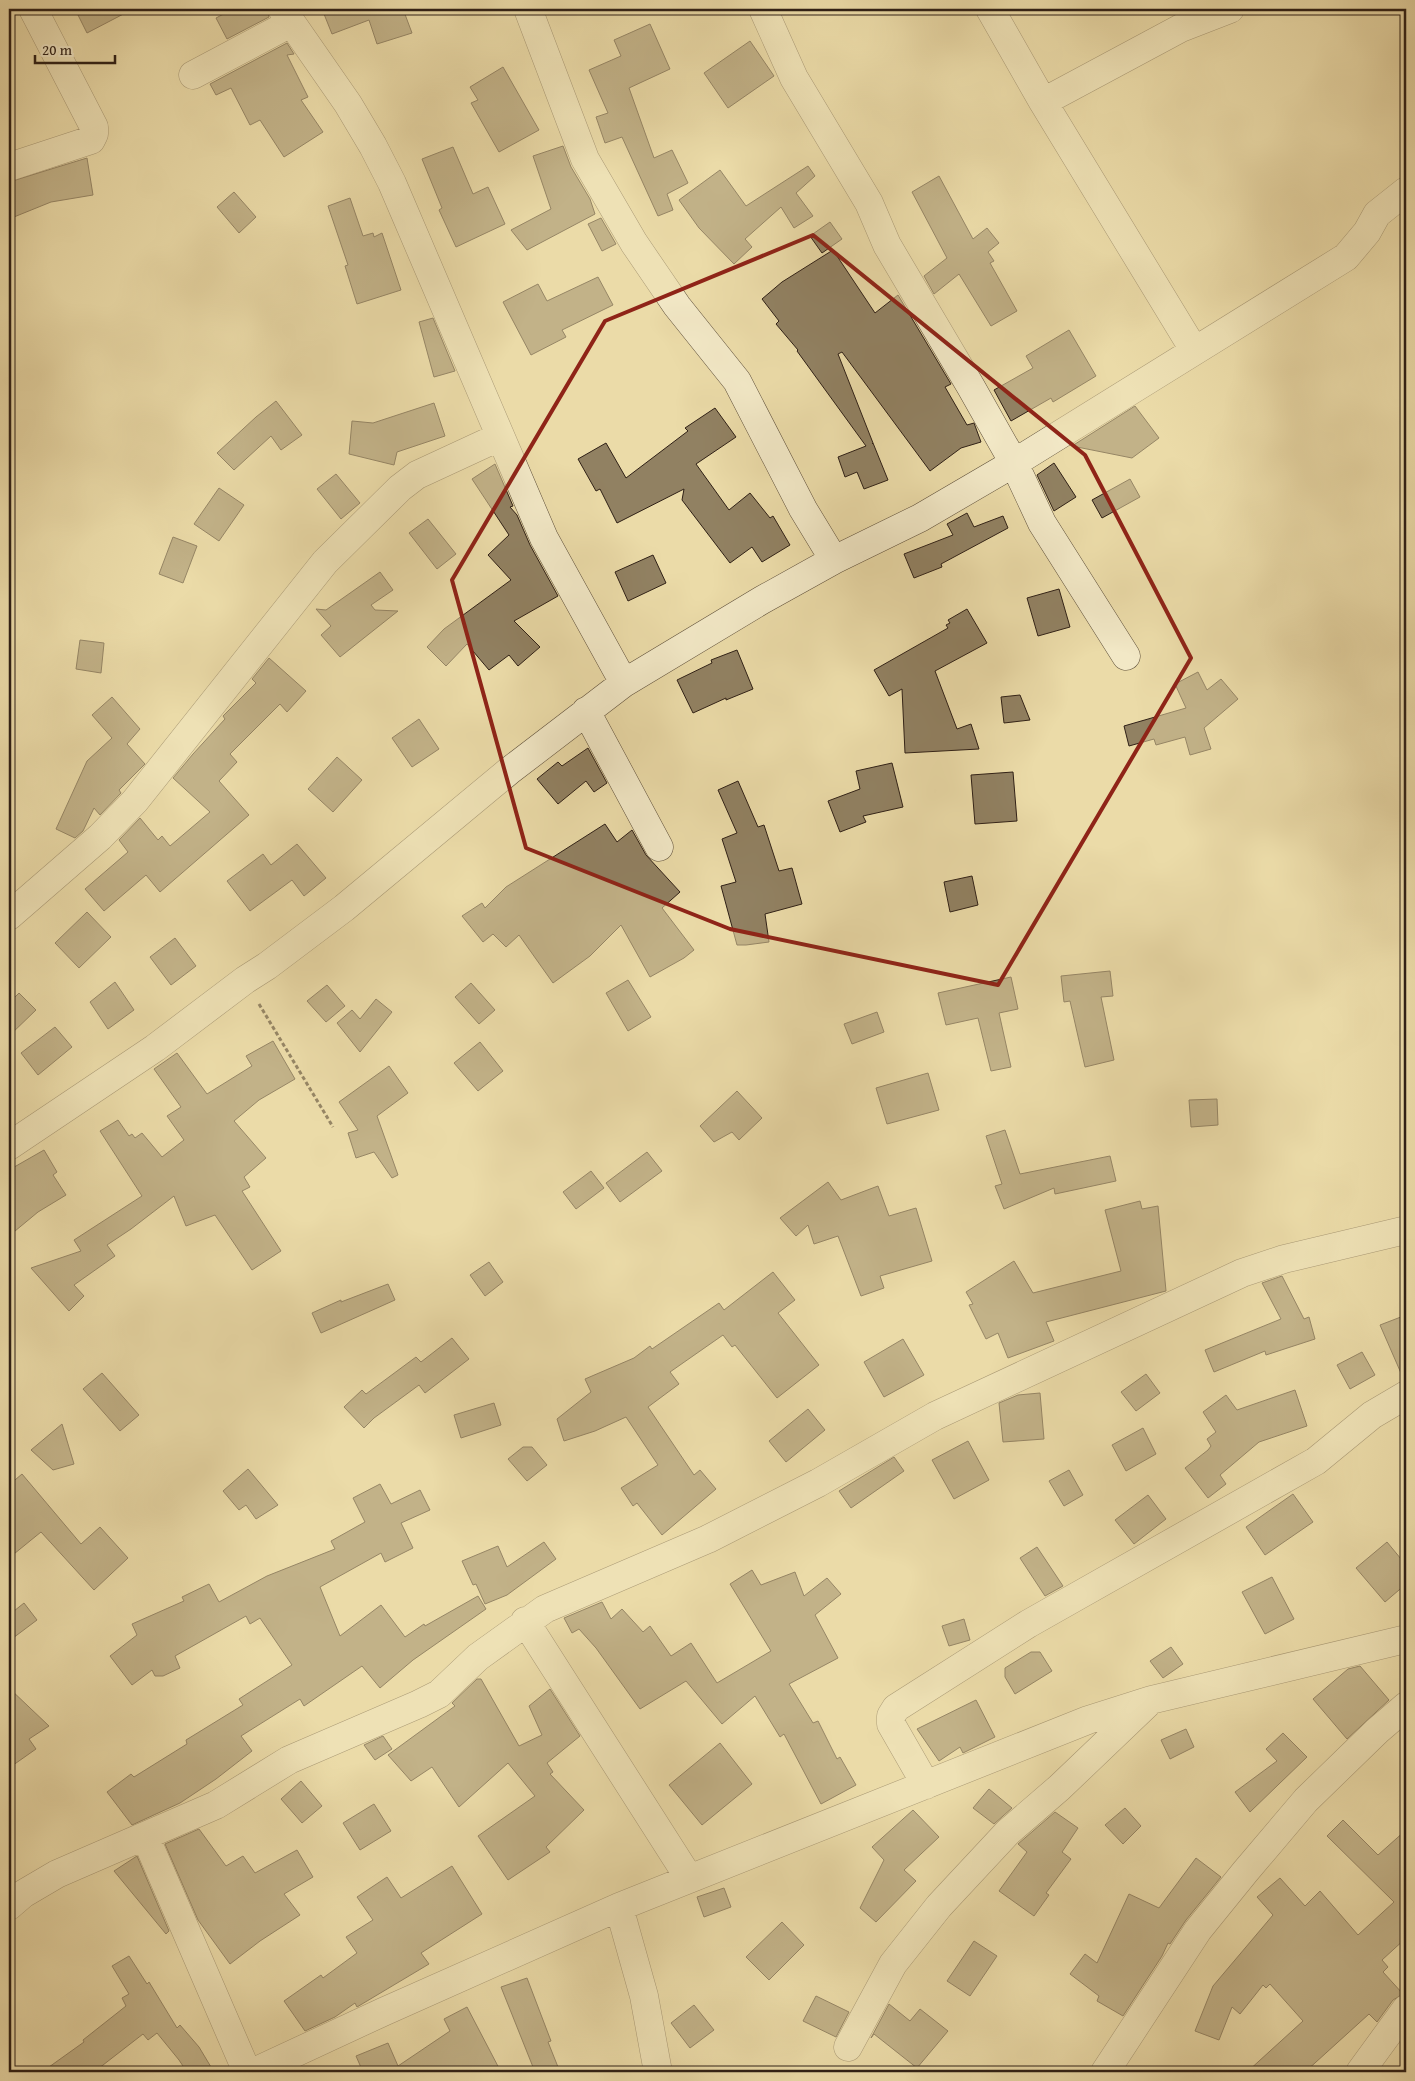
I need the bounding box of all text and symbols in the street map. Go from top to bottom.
scale bar [35,32,115,64]
text: 20 m [42,39,73,60]

